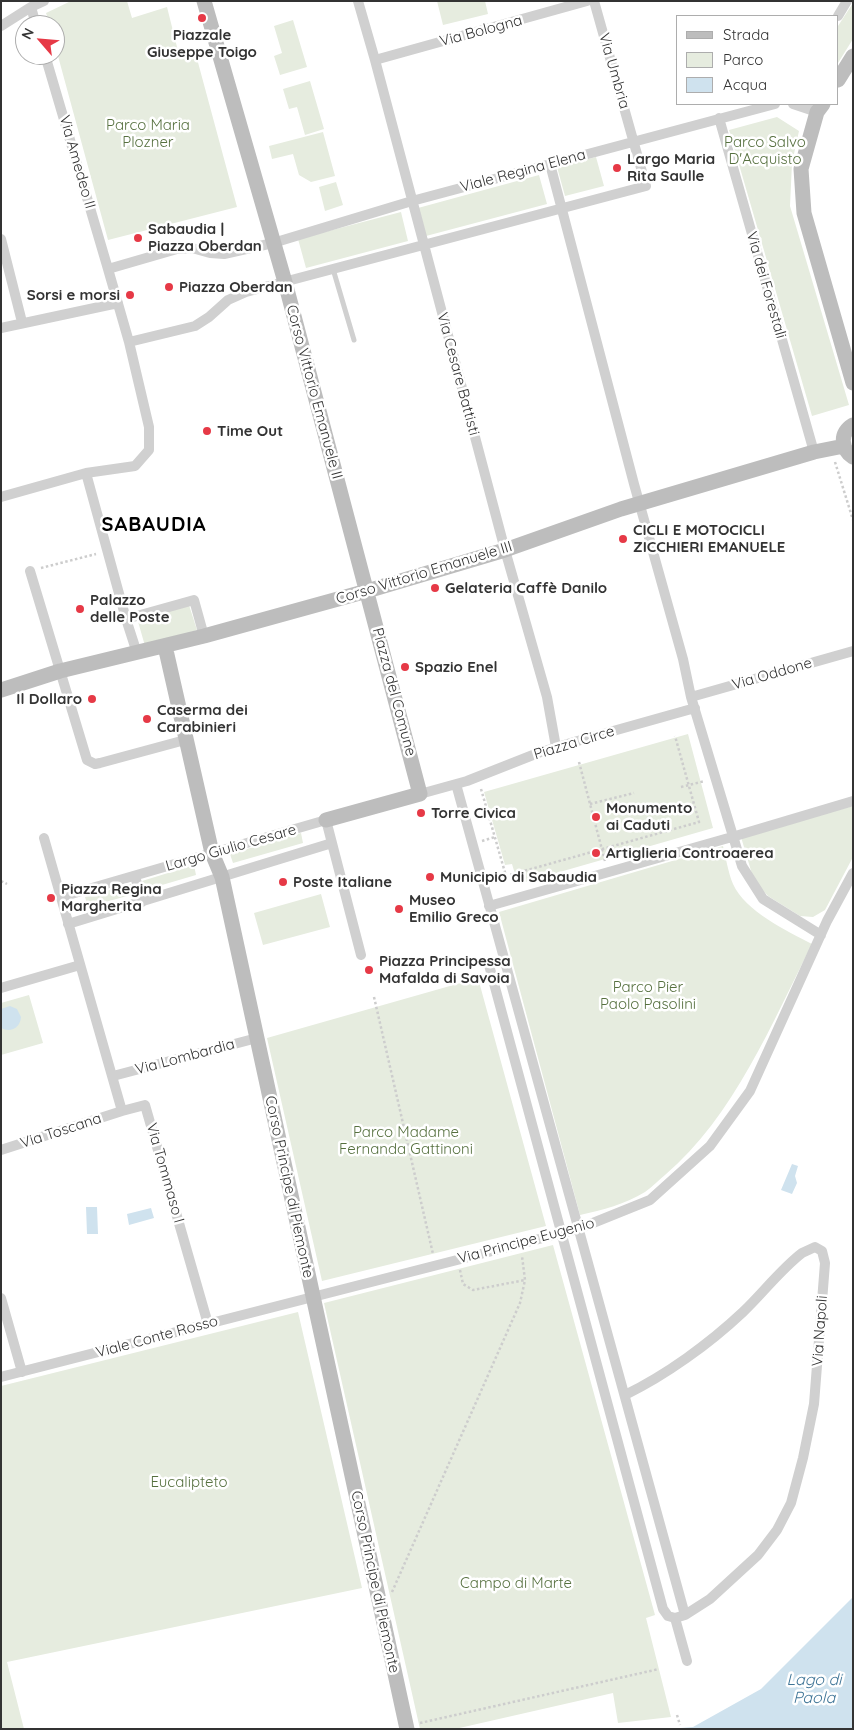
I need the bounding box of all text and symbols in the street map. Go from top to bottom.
street label: Via Bologna [438,11,524,51]
marker: Piazzale Giuseppe Toigo [196,12,208,24]
north arrow [15,15,65,65]
legend [676,15,839,105]
text: N [17,25,38,42]
text: Strada [723,25,769,44]
place label: Piazzale Giuseppe Toigo [147,26,257,61]
street label: Via Umbria [595,31,633,111]
text: Parco [723,50,763,69]
text: Acqua [723,75,767,94]
street label: Via Amedeo II [55,113,99,211]
park label: Parco Maria Plozner [106,116,190,151]
park label: Parco Salvo D'Acquisto [724,133,806,168]
street label: Viale Regina Elena [458,146,588,196]
place label: Largo Maria Rita Saulle [627,150,715,185]
marker: Largo Maria Rita Saulle [611,162,623,174]
place label: Sabaudia | Piazza Oberdan [148,220,262,255]
street label: Via dei Forestali [742,229,790,341]
marker: Sabaudia | Piazza Oberdan [132,232,144,244]
place label: Piazza Oberdan [179,278,293,296]
marker: Piazza Oberdan [163,281,175,293]
place label: Sorsi e morsi [27,286,120,304]
marker: Sorsi e morsi [124,289,136,301]
street label: Corso Vittorio Emanuele II [282,303,346,481]
street label: Via Cesare Battisti [433,311,483,437]
place label: Time Out [217,422,283,440]
marker: Time Out [201,425,213,437]
district label: SABAUDIA [100,513,208,537]
place label: CICLI E MOTOCICLI ZICCHIERI EMANUELE [633,521,785,556]
marker: CICLI E MOTOCICLI ZICCHIERI EMANUELE [617,533,629,545]
street label: Corso Vittorio Emanuele III [334,538,514,608]
place label: Gelateria Caffè Danilo [445,579,607,597]
marker: Gelateria Caffè Danilo [429,582,441,594]
place label: Palazzo delle Poste [90,591,170,626]
marker: Palazzo delle Poste [74,603,86,615]
street label: Piazza del Comune [368,626,420,758]
street label: Via Oddone [730,654,814,694]
place label: Spazio Enel [415,658,498,676]
marker: Spazio Enel [399,661,411,673]
place label: Il Dollaro [16,690,82,708]
marker: Il Dollaro [86,693,98,705]
place label: Caserma dei Carabinieri [157,701,248,736]
marker: Caserma dei Carabinieri [141,713,153,725]
street label: Piazza Circe [531,722,617,764]
place label: Monumento ai Caduti [606,799,692,834]
place label: Torre Civica [431,804,516,822]
marker: Torre Civica [415,807,427,819]
marker: Monumento ai Caduti [590,811,602,823]
street label: Largo Giulio Cesare [164,821,298,875]
place label: Artiglieria Controaerea [606,844,774,862]
marker: Artiglieria Controaerea [590,847,602,859]
place label: Municipio di Sabaudia [440,868,597,886]
marker: Municipio di Sabaudia [424,871,436,883]
place label: Poste Italiane [293,873,392,891]
marker: Poste Italiane [277,876,289,888]
place label: Piazza Regina Margherita [61,880,162,915]
place label: Museo Emilio Greco [409,891,499,926]
marker: Piazza Regina Margherita [45,892,57,904]
marker: Museo Emilio Greco [393,903,405,915]
place label: Piazza Principessa Mafalda di Savoia [379,952,511,987]
marker: Piazza Principessa Mafalda di Savoia [363,964,375,976]
park label: Parco Pier Paolo Pasolini [600,978,696,1013]
street label: Via Lombardia [133,1035,237,1079]
street label: Corso Principe di Piemonte [261,1094,317,1280]
street label: Via Toscana [18,1109,104,1153]
street label: Via Tommaso I [142,1121,188,1225]
park label: Parco Madame Fernanda Gattinoni [339,1123,473,1158]
street label: Via Principe Eugenio [456,1214,596,1268]
street label: Via Napoli [809,1295,831,1367]
street label: Viale Conte Rosso [94,1312,220,1362]
park label: Eucalipteto [150,1473,228,1491]
street label: Corso Principe di Piemonte [347,1489,403,1675]
park label: Campo di Marte [460,1574,572,1592]
water label: Lago di Paola [786,1670,842,1708]

